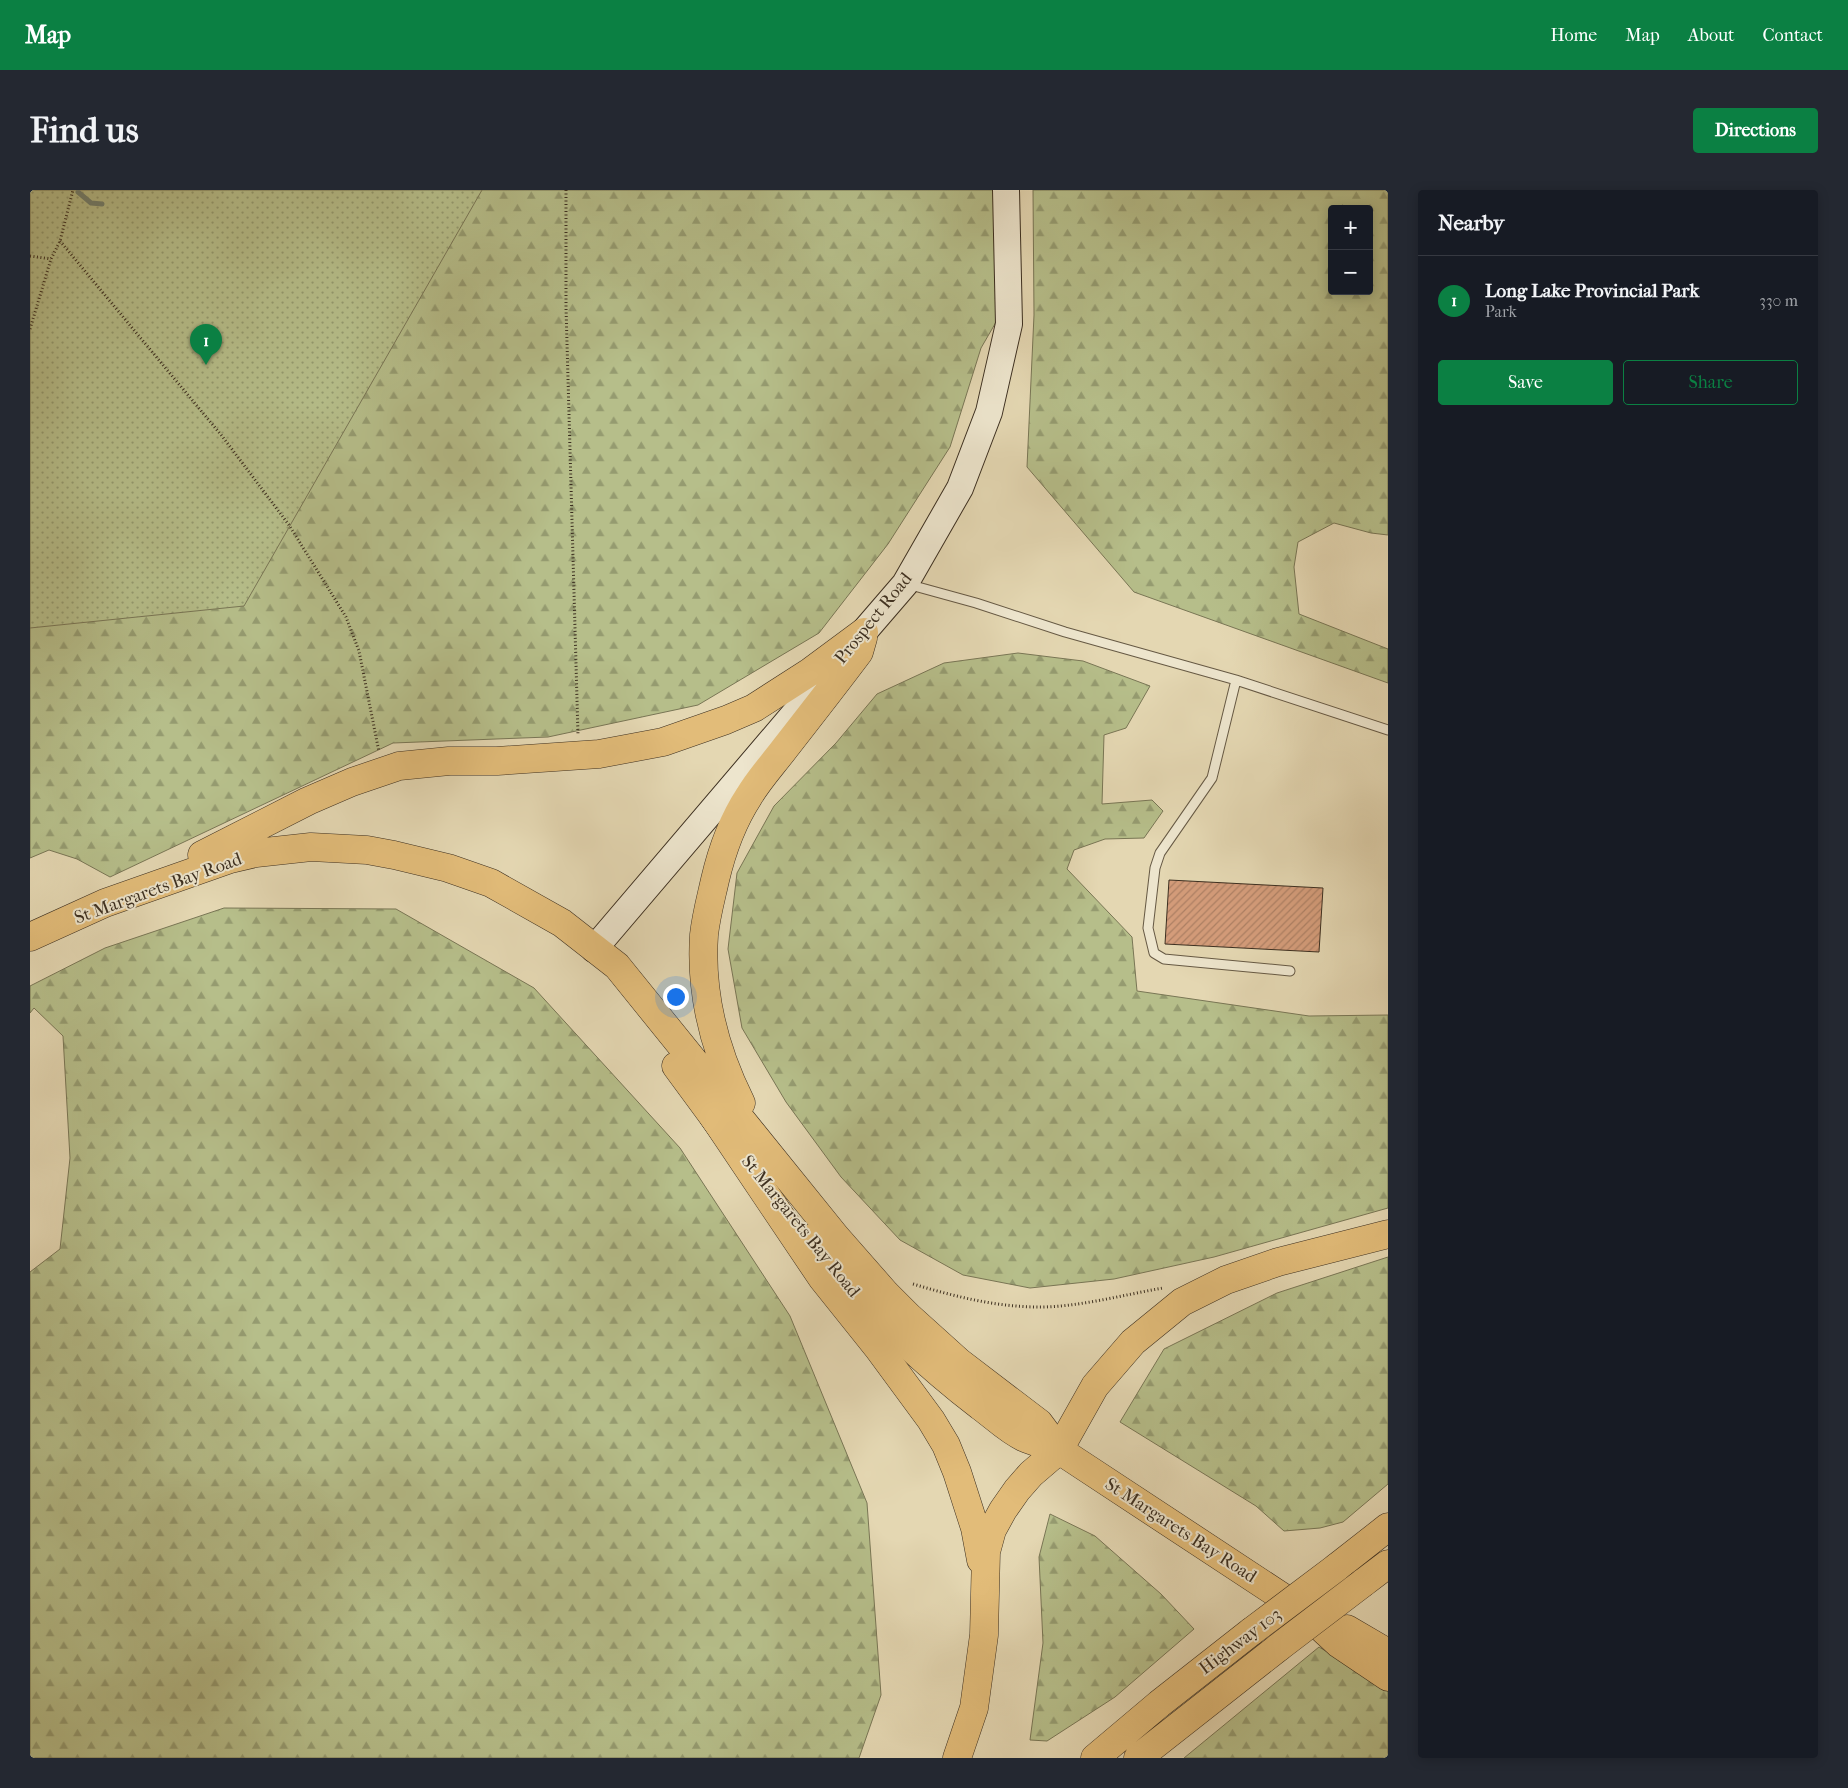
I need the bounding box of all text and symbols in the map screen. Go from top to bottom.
text: Map [25,21,71,49]
text: Home [1550,25,1597,46]
text: Map [1625,25,1660,46]
text: About [1688,25,1734,46]
text: Contact [1762,25,1823,46]
button: Directions [1693,108,1818,153]
text: Find us [30,110,139,151]
map controls [1328,205,1373,295]
button: + [1328,205,1373,250]
text: Nearby [1438,211,1504,235]
button: − [1328,250,1373,295]
text: Long Lake Provincial Park [1485,280,1699,302]
text: 1 [1451,291,1457,310]
text: 330 m [1759,291,1798,310]
text: Park [1485,302,1517,321]
pin: 1 [190,324,222,365]
button: Save [1438,360,1613,405]
button: Share [1623,360,1798,405]
street label: Prospect Road [830,568,917,668]
street label: St Margarets Bay Road [72,848,245,929]
your location [663,984,689,1010]
street label: St Margarets Bay Road [737,1151,864,1302]
street label: St Margarets Bay Road [1101,1474,1261,1587]
street label: Highway 103 [1195,1604,1285,1679]

